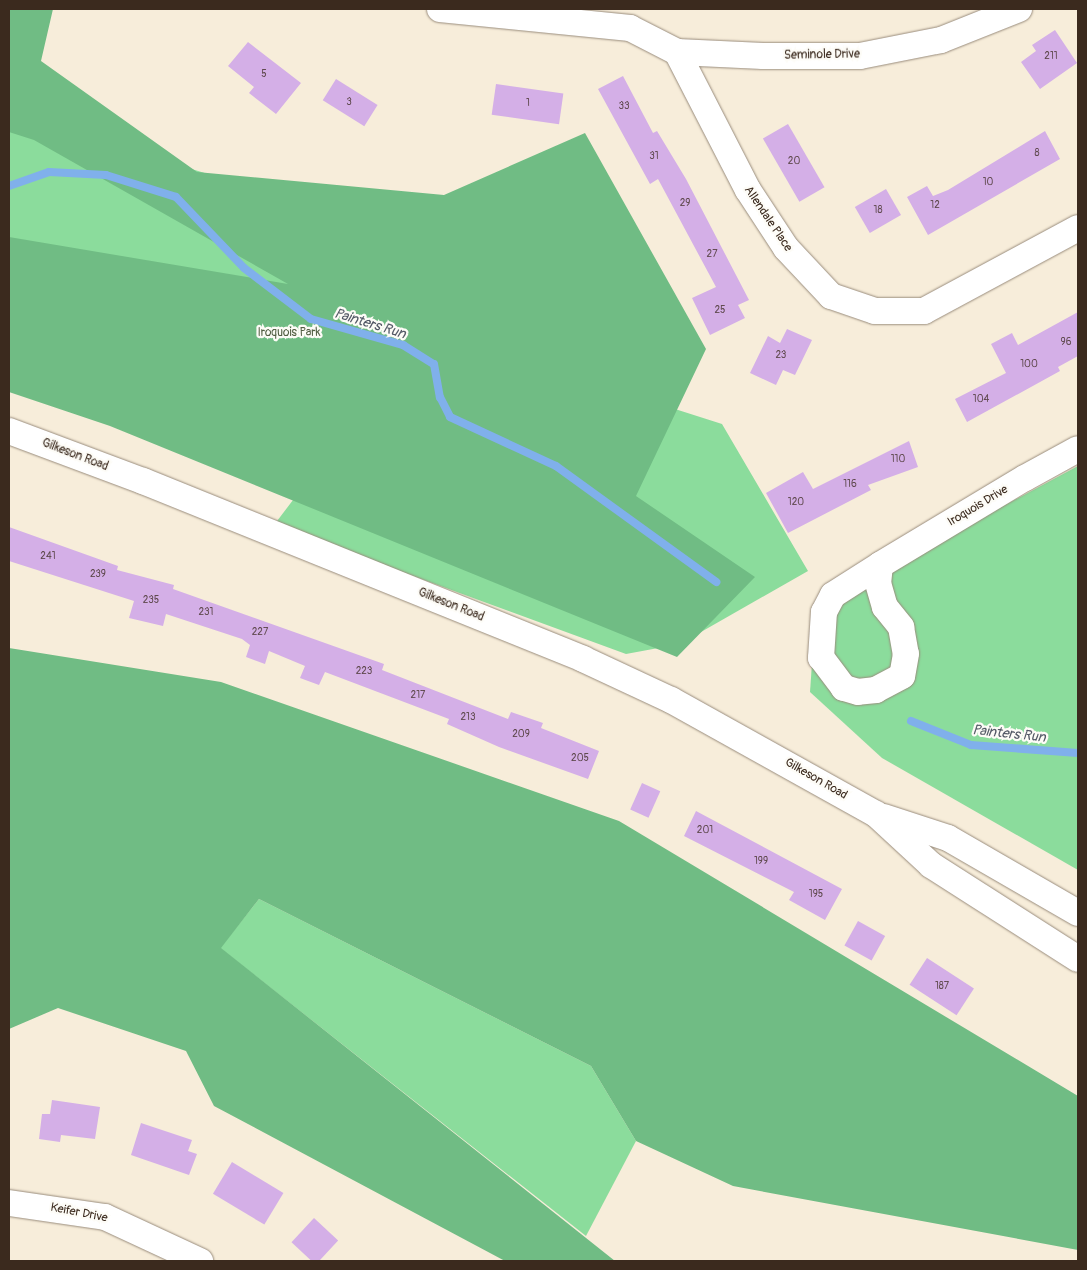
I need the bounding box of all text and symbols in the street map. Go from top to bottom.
street label: Seminole Drive [784,47,860,63]
house number: 211 [1044,51,1058,63]
house number: 5 [261,69,267,81]
house number: 3 [346,97,352,109]
house number: 1 [526,98,530,110]
house number: 33 [618,101,630,113]
house number: 8 [1034,148,1040,160]
house number: 31 [649,151,659,163]
house number: 20 [788,156,800,168]
house number: 10 [983,177,993,189]
street label: Allendale Place [741,184,795,254]
house number: 29 [680,198,690,210]
house number: 12 [930,200,940,212]
house number: 18 [874,205,882,217]
house number: 27 [707,249,717,261]
water label: Painters Run [332,305,408,343]
house number: 25 [714,305,726,317]
park label: Iroquois Park [257,326,321,340]
house number: 96 [1061,337,1071,349]
house number: 23 [776,350,786,362]
house number: 100 [1020,359,1038,371]
house number: 104 [973,394,989,406]
street label: Gilkeson Road [40,436,110,474]
house number: 110 [891,454,905,466]
house number: 116 [843,479,857,491]
street label: Iroquois Drive [945,482,1011,530]
house number: 120 [788,497,804,509]
house number: 241 [40,551,56,563]
house number: 239 [90,569,106,581]
street label: Gilkeson Road [416,585,486,625]
house number: 235 [143,595,159,607]
house number: 231 [199,607,213,619]
house number: 227 [252,627,268,639]
house number: 223 [356,666,372,678]
house number: 217 [411,690,425,702]
house number: 213 [460,712,476,724]
water label: Painters Run [971,722,1047,746]
house number: 209 [512,729,530,741]
house number: 205 [571,753,589,765]
street label: Gilkeson Road [782,755,850,803]
house number: 201 [697,825,713,837]
house number: 199 [754,856,768,868]
house number: 195 [809,889,823,901]
house number: 187 [935,981,949,993]
street label: Keifer Drive [49,1200,109,1226]

